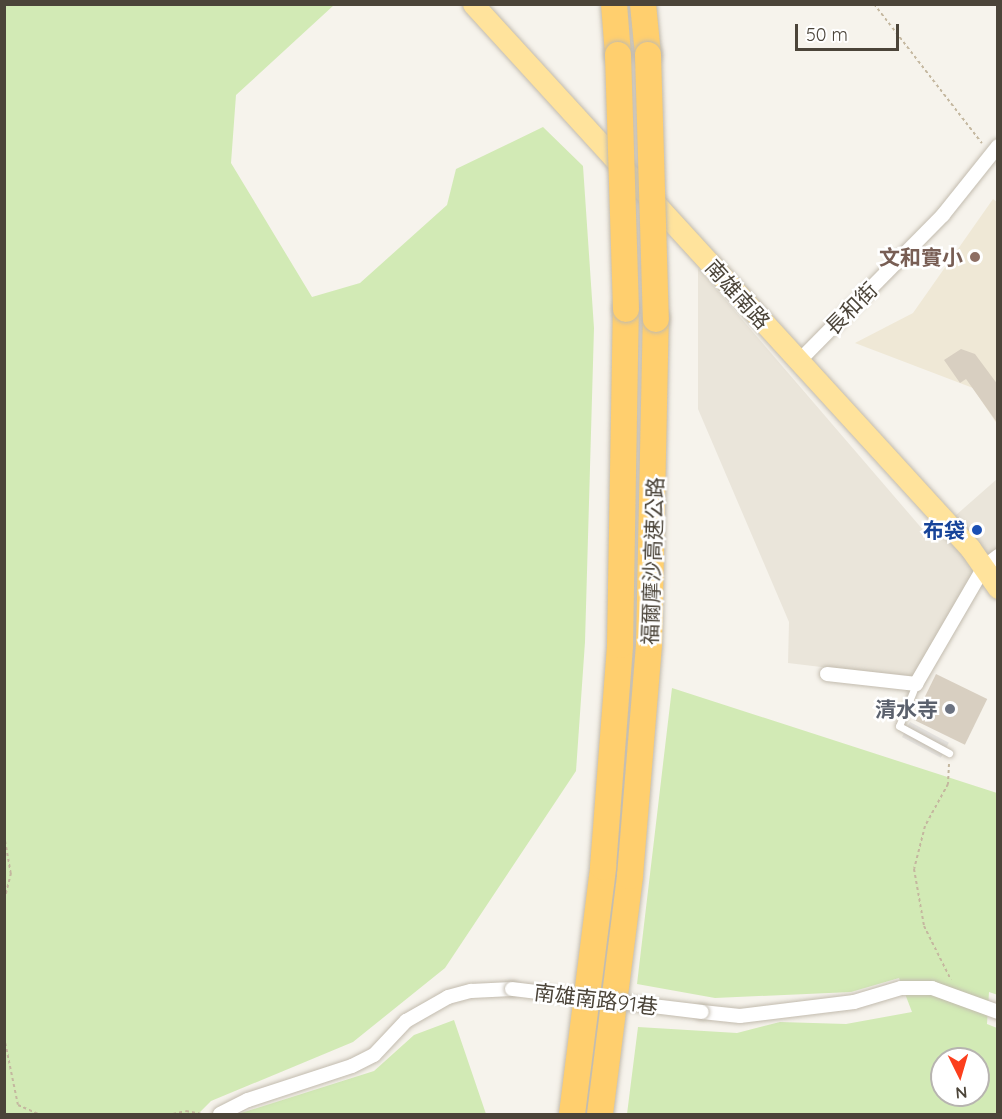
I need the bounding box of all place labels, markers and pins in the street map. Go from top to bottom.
place label: 文和實小 [879,244,963,270]
marker: 文和實小 [968,250,982,264]
place label: 布袋 [923,517,965,543]
marker: 布袋 [970,523,984,537]
place label: 清水寺 [875,696,938,722]
marker: 清水寺 [943,702,957,716]

